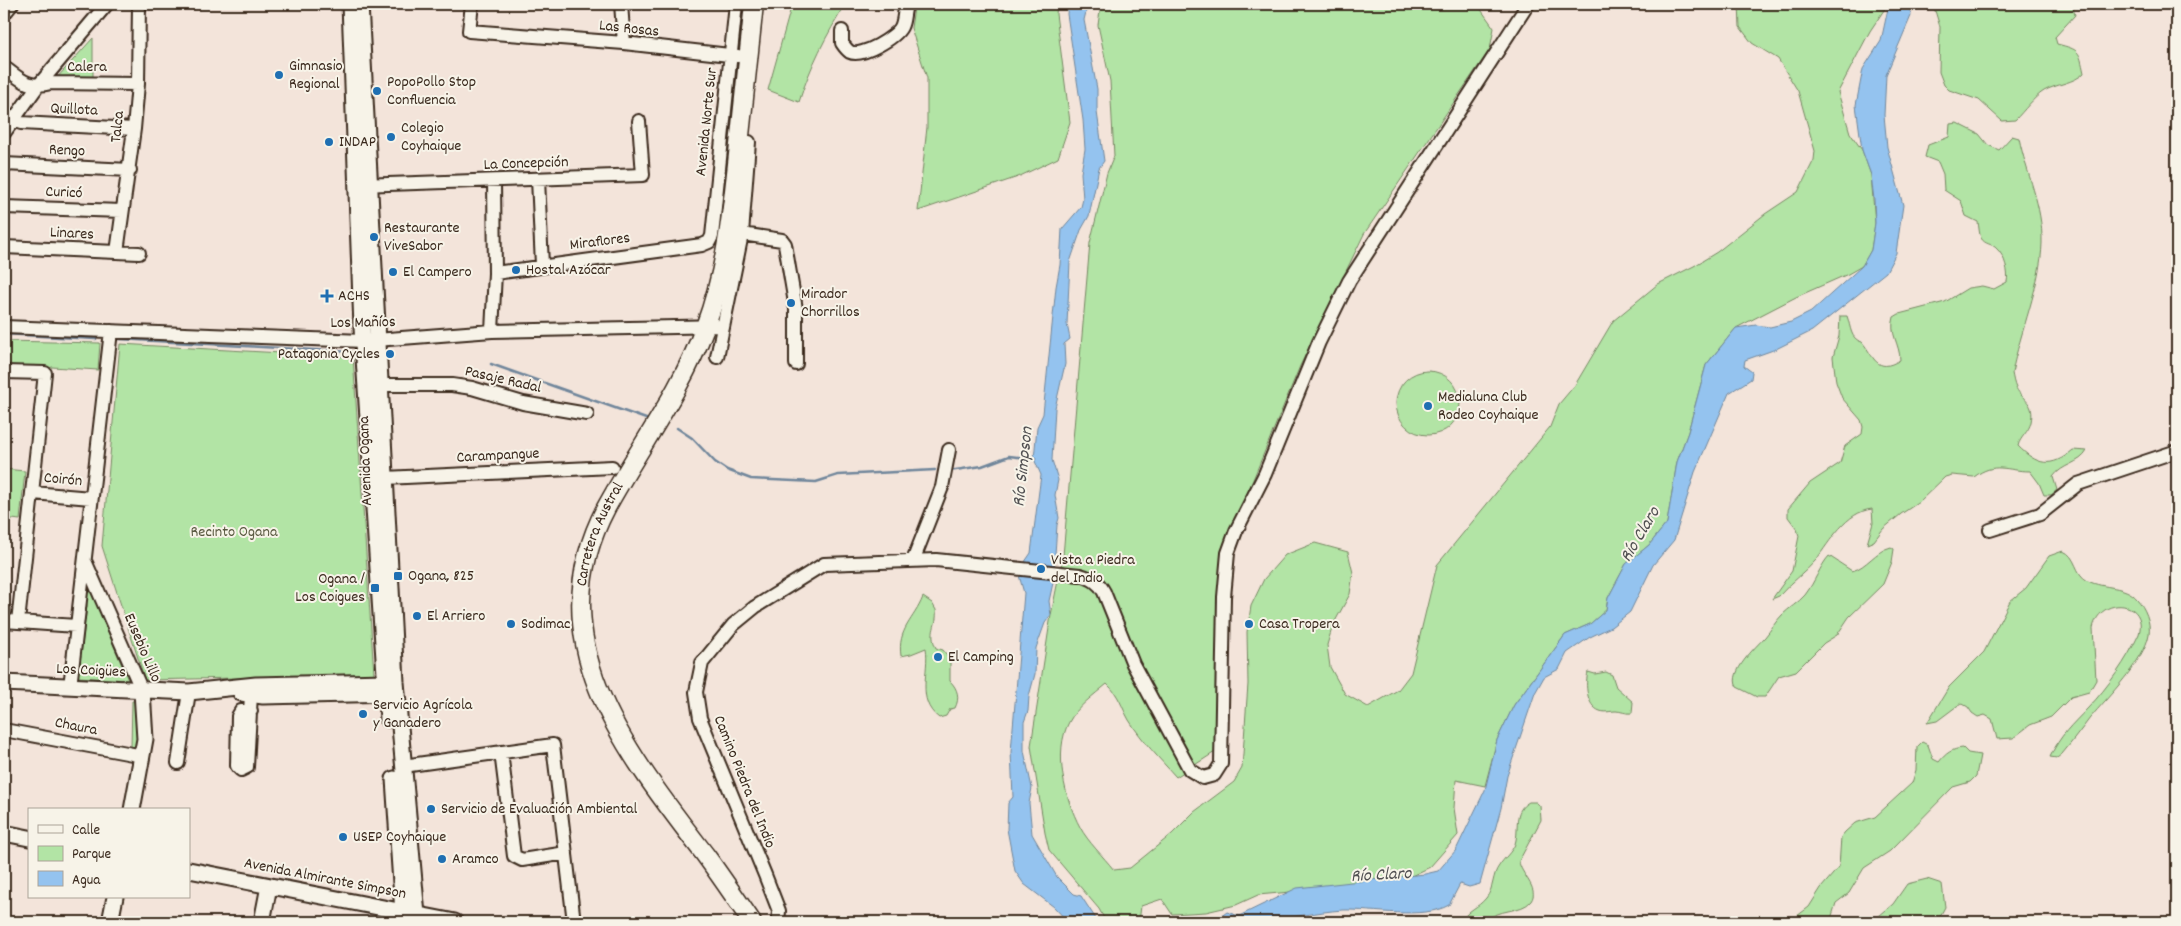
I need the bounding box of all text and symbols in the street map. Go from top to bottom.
street label: Las Rosas [598,14,660,44]
place label: Gimnasio Regional [289,55,343,96]
street label: Calera [67,56,107,79]
street label: Avenida Norte Sur [690,67,724,177]
marker: Gimnasio Regional [273,69,285,81]
place label: PopoPollo Stop Confluencia [387,71,476,112]
marker: PopoPollo Stop Confluencia [371,85,383,97]
street label: Quillota [50,97,99,123]
street label: Talca [105,110,131,144]
place label: Colegio Coyhaique [401,117,461,158]
place label: INDAP [339,131,376,154]
marker: Colegio Coyhaique [385,131,397,143]
marker: INDAP [323,136,335,148]
street label: Rengo [48,139,86,163]
street label: La Concepción [483,151,569,177]
street label: Curicó [45,181,83,205]
place label: Restaurante ViveSabor [384,217,460,258]
street label: Linares [49,221,95,247]
street label: Miraflores [569,227,632,257]
marker: Restaurante ViveSabor [368,231,380,243]
place label: Hostal Azócar [526,259,611,282]
place label: El Campero [403,261,472,284]
marker: Hostal Azócar [510,264,522,276]
marker: El Campero [387,266,399,278]
place label: Mirador Chorrillos [801,283,860,324]
place label: ACHS [338,285,370,308]
marker: ACHS [320,289,334,303]
marker: Mirador Chorrillos [785,297,797,309]
street label: Los Mañíos [330,311,396,335]
place label: Patagonia Cycles [278,343,380,366]
marker: Patagonia Cycles [384,348,396,360]
street label: Pasaje Radal [462,360,544,400]
place label: Medialuna Club Rodeo Coyhaique [1438,386,1539,427]
marker: Medialuna Club Rodeo Coyhaique [1422,400,1434,412]
street label: Avenida Ogana [353,415,379,506]
water label: Río Simpson [1007,425,1041,508]
street label: Carampangue [456,442,540,470]
street label: Coirón [43,467,83,493]
street label: Carretera Austral [570,478,630,587]
water label: Río Claro [1615,502,1668,567]
park label: Recinto Ogana [191,521,278,544]
place label: Vista a Piedra del Indio [1051,549,1135,590]
marker: Vista a Piedra del Indio [1035,563,1047,575]
place label: Ogana, 825 [408,565,474,588]
place label: Ogana / Los Coigues [295,568,365,609]
marker: Ogana, 825 [392,570,404,582]
marker: Ogana / Los Coigues [369,582,381,594]
place label: El Arriero [427,605,485,628]
street label: Eusebio Lillo [117,610,167,686]
marker: El Arriero [411,610,423,622]
place label: Sodimac [521,613,571,636]
place label: Casa Tropera [1259,613,1340,636]
marker: Sodimac [505,618,517,630]
marker: Casa Tropera [1243,618,1255,630]
place label: El Camping [948,646,1014,669]
marker: El Camping [932,651,944,663]
street label: Los Coigües [56,658,127,684]
place label: Servicio Agrícola y Ganadero [373,694,473,735]
marker: Servicio Agrícola y Ganadero [357,708,369,720]
street label: Chaura [53,712,100,742]
street label: Camino Piedra del Indio [707,712,781,852]
place label: Servicio de Evaluación Ambiental [441,798,638,821]
marker: Servicio de Evaluación Ambiental [425,803,437,815]
legend [28,808,190,898]
text: Calle [72,820,101,842]
place label: USEP Coyhaique [353,826,446,849]
marker: USEP Coyhaique [337,831,349,843]
text: Parque [72,844,112,866]
place label: Aramco [452,848,499,871]
street label: Avenida Almirante Simpson [242,852,408,906]
marker: Aramco [436,853,448,865]
water label: Río Claro [1350,862,1413,890]
text: Agua [72,870,101,892]

